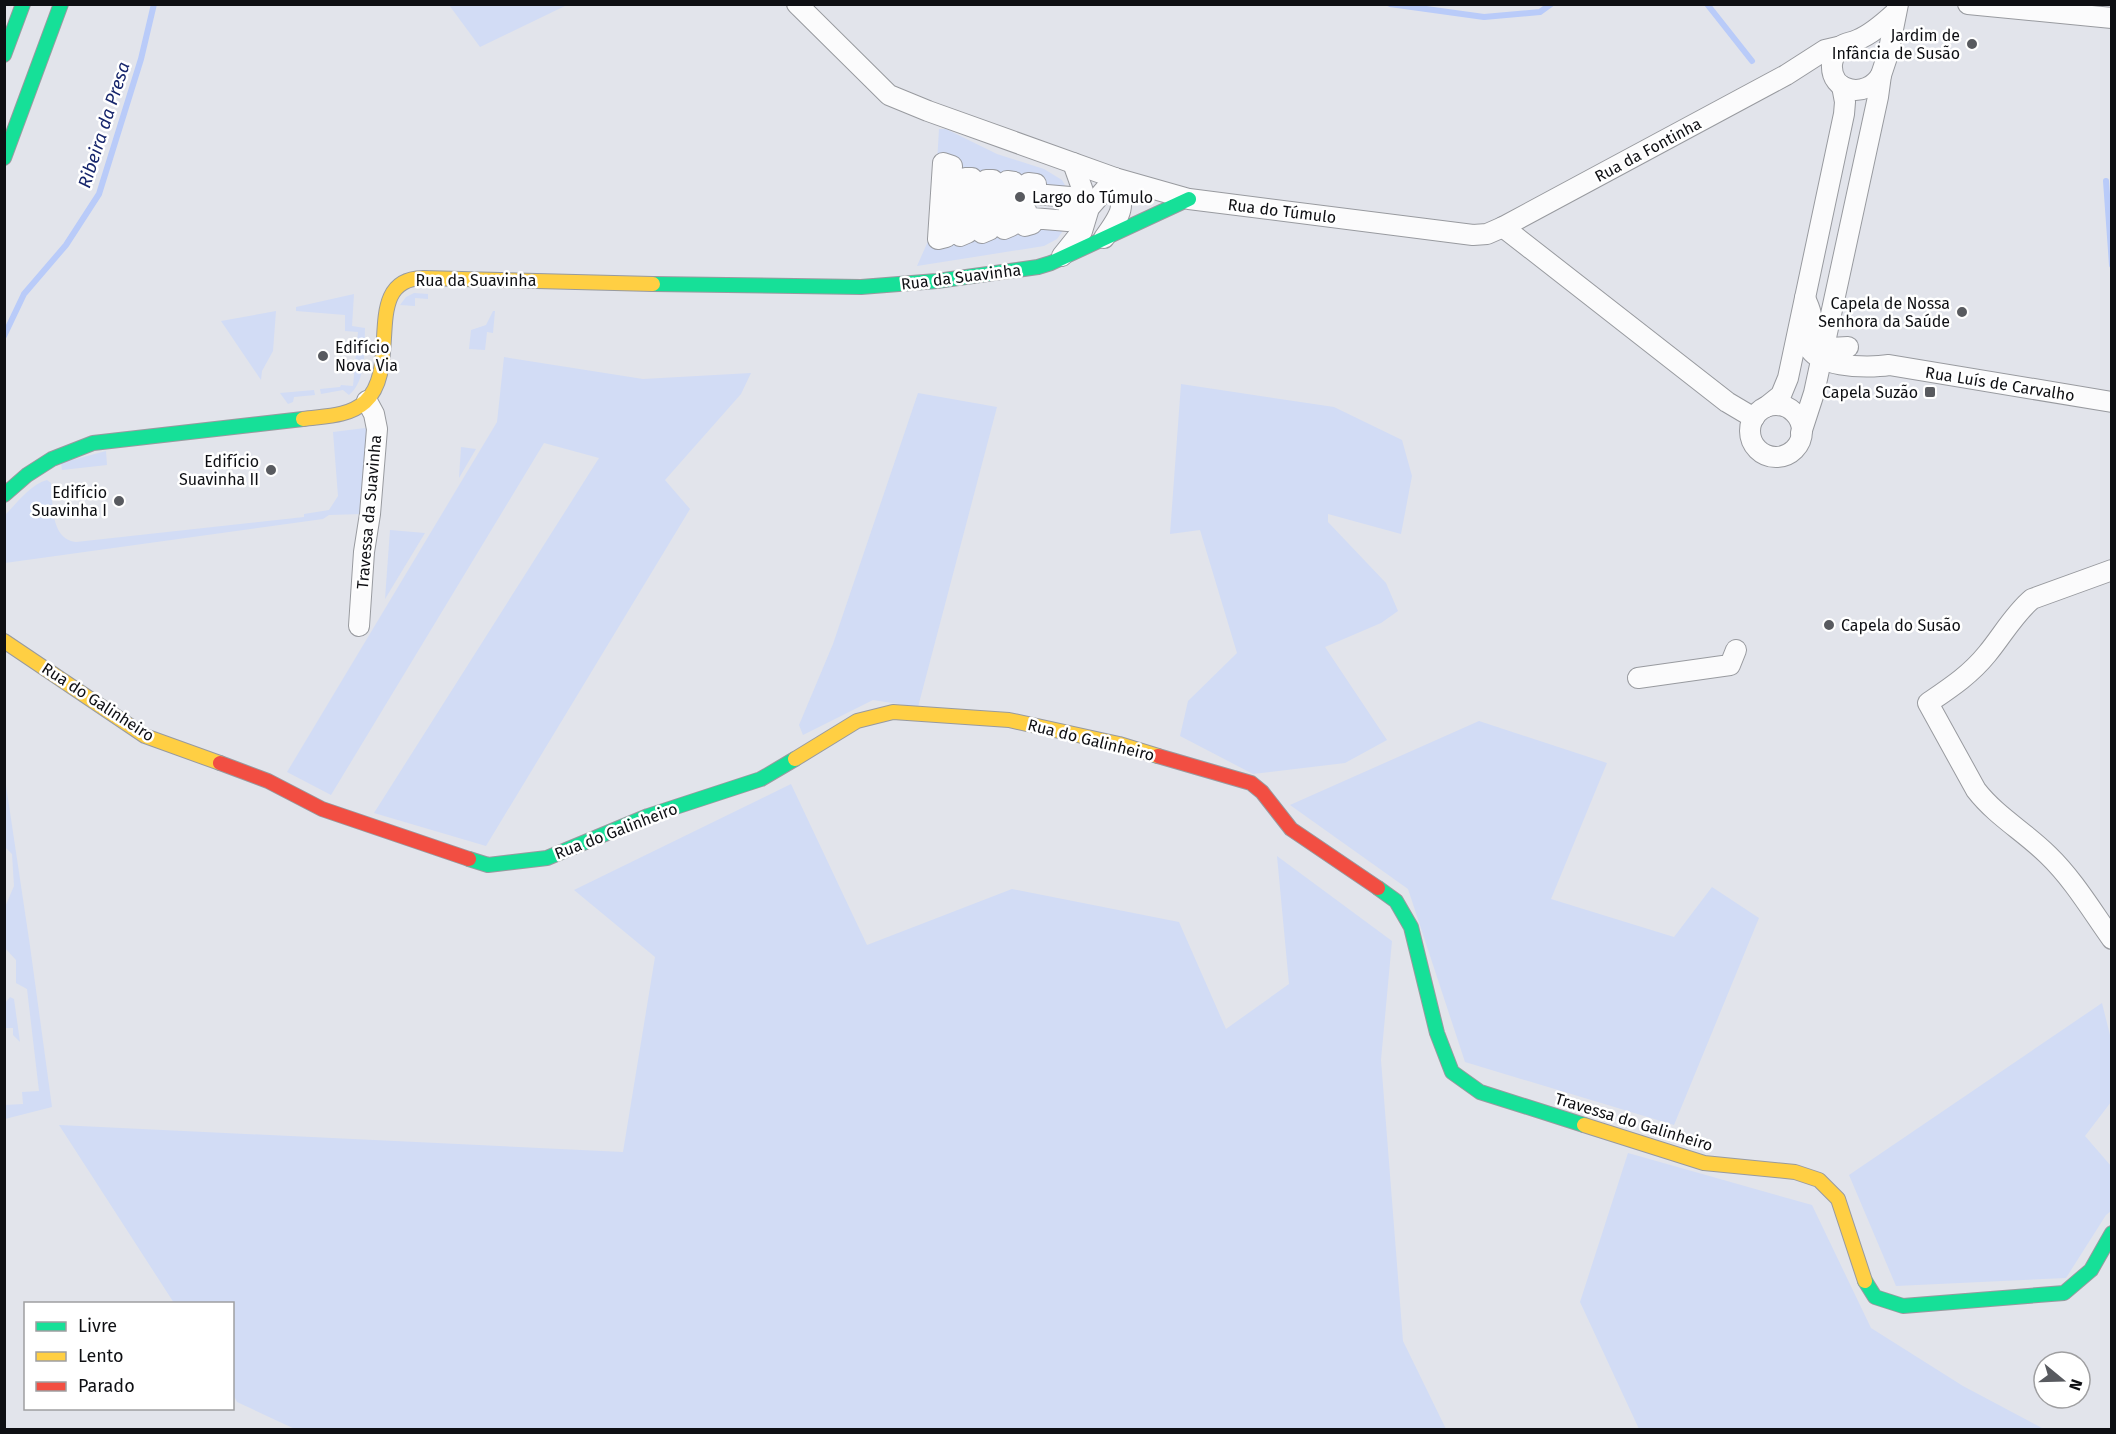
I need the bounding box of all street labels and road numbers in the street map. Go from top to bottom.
street label: Rua da Fontinha [1591,114,1705,186]
street label: Rua do Túmulo [1227,195,1337,227]
street label: Rua da Suavinha [900,260,1022,294]
street label: Rua da Suavinha [416,271,536,290]
street label: Rua Luís de Carvalho [1924,363,2076,405]
street label: Travessa da Suavinha [353,434,385,590]
street label: Rua do Galinheiro [38,659,158,745]
street label: Rua do Galinheiro [1026,715,1156,765]
street label: Rua do Galinheiro [552,799,680,863]
street label: Travessa do Galinheiro [1553,1089,1715,1155]

